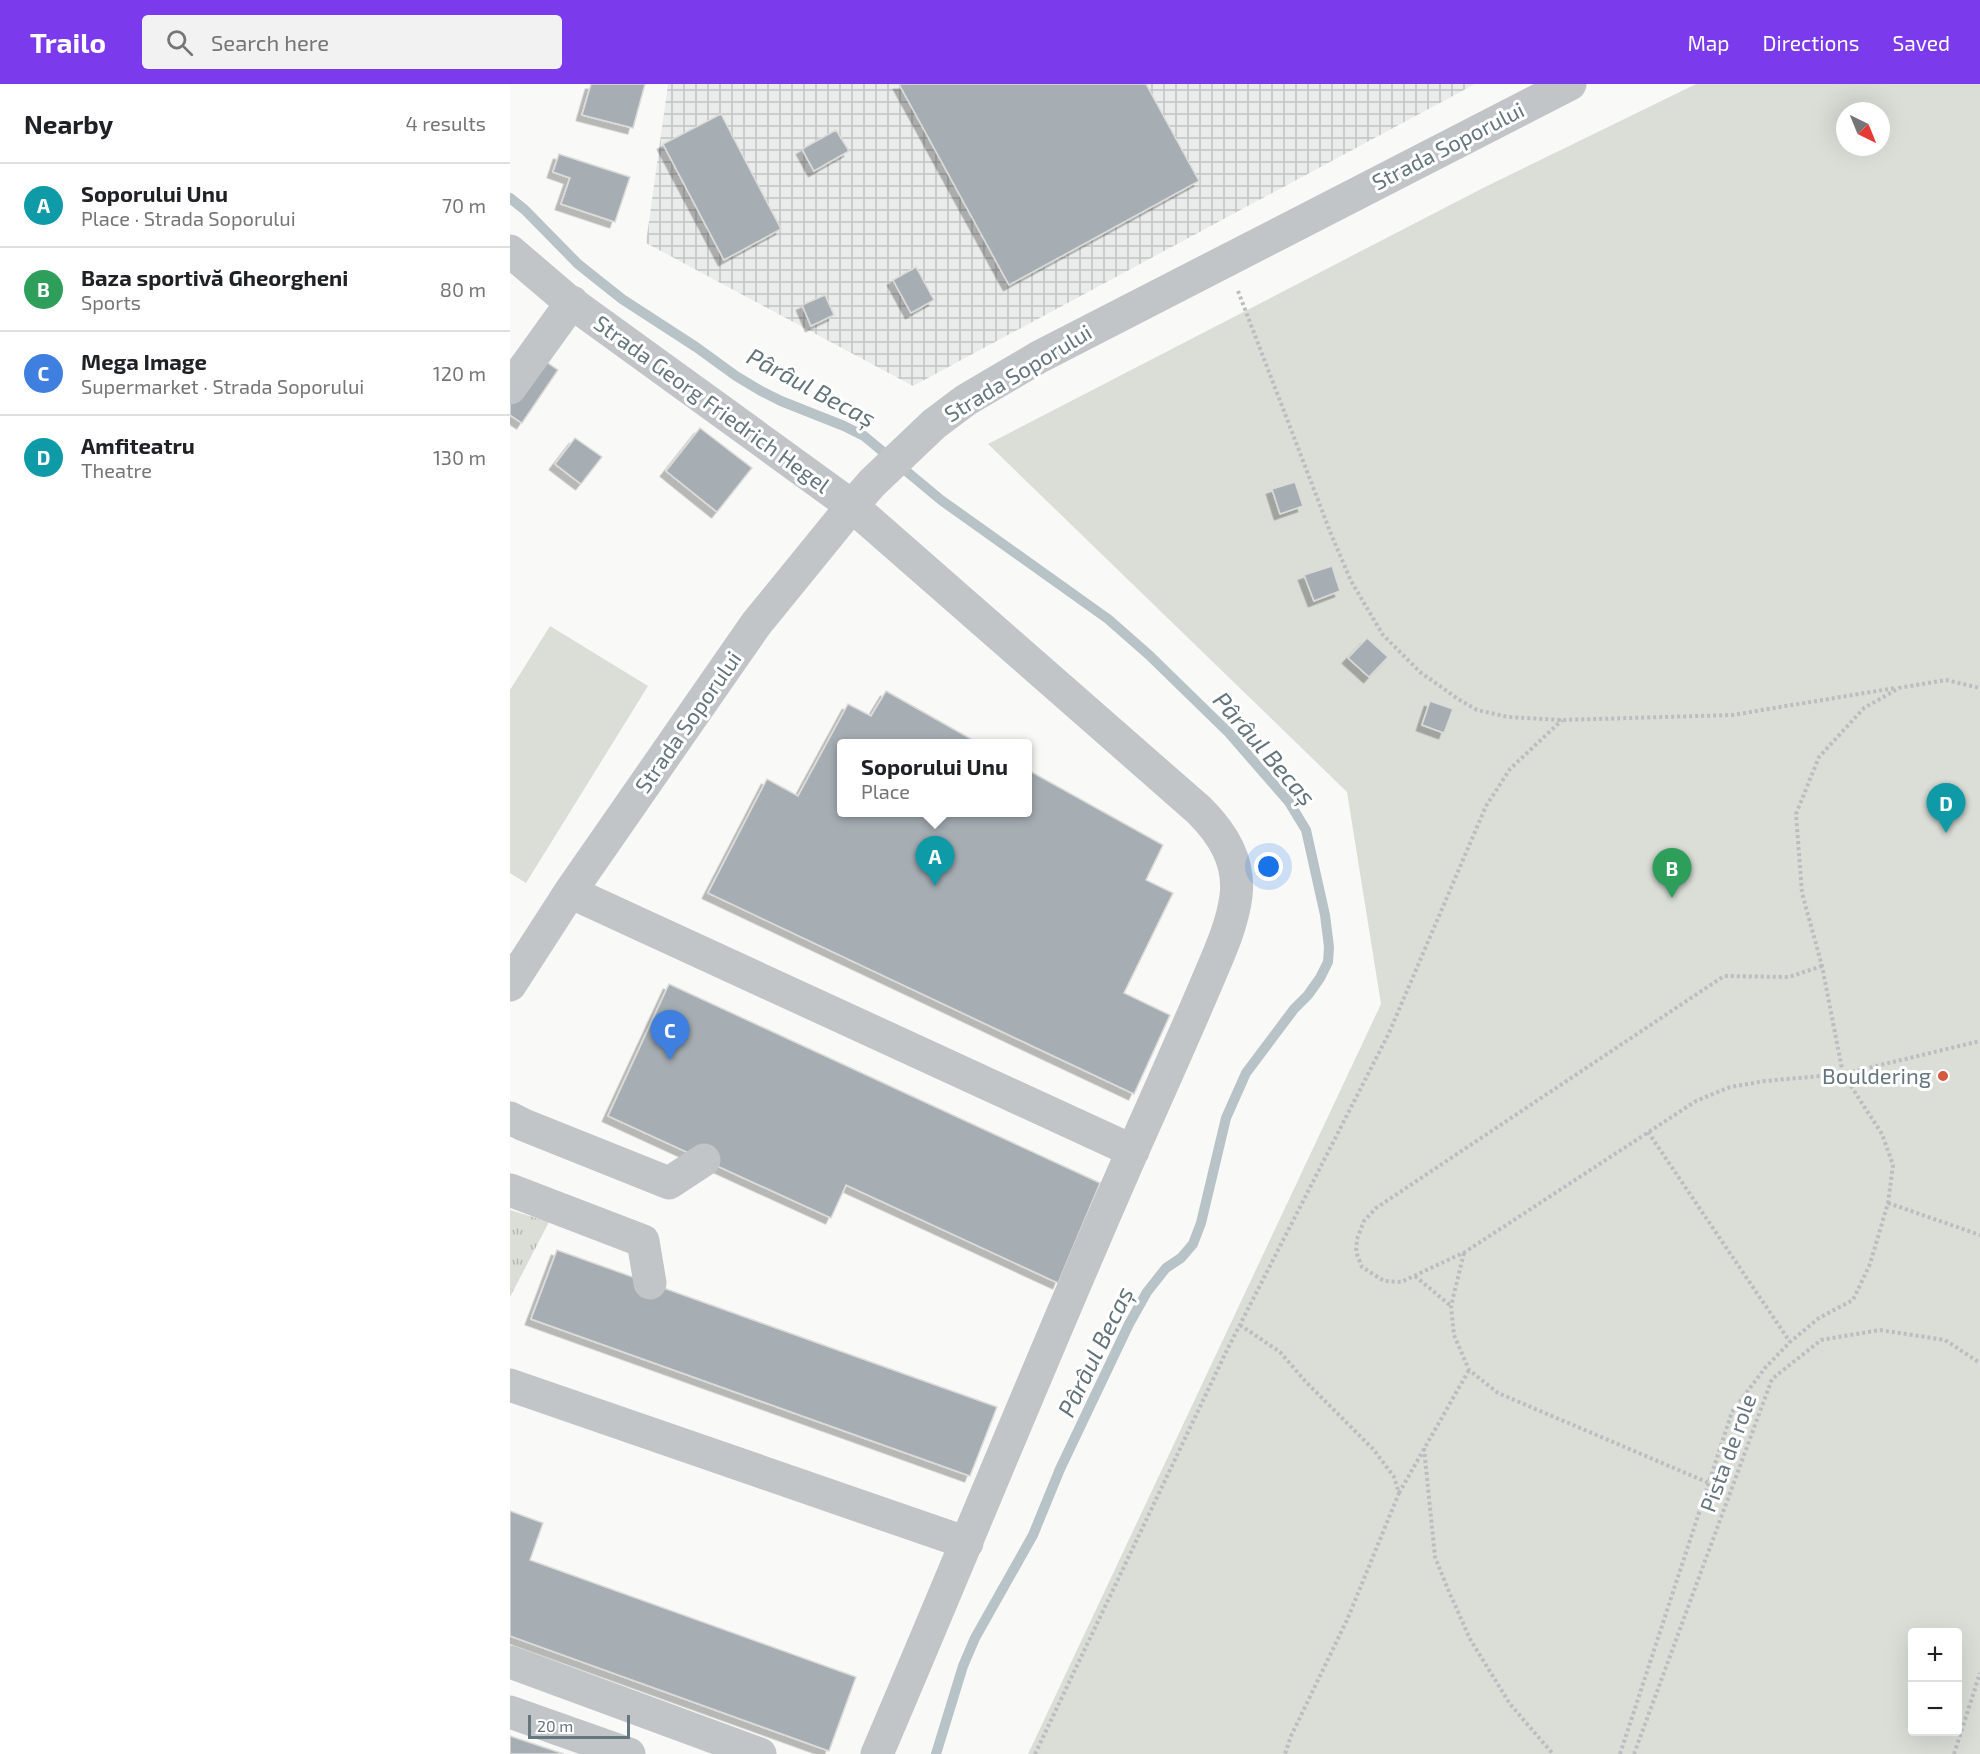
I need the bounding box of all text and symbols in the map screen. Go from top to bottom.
search box [142,15,562,69]
text: Trailo [30,25,106,59]
icon: search [163,26,196,59]
text: Search here [211,29,329,55]
text: Map [1687,30,1730,55]
text: Directions [1763,30,1859,55]
text: Saved [1892,30,1950,55]
street label: Strada Soporului [1367,96,1528,195]
north arrow [1836,102,1890,156]
text: Nearby [24,108,113,139]
text: 4 results [406,111,486,135]
text: Soporului Unu [81,180,228,206]
text: A [37,193,50,217]
text: 70 m [442,193,486,217]
text: Place · Strada Soporului [81,206,296,230]
text: Baza sportivă Gheorgheni [81,264,348,290]
text: B [37,277,50,301]
text: 80 m [440,277,486,301]
text: Sports [81,290,141,314]
street label: Strada Georg Friedrich Hegel [590,309,836,498]
street label: Strada Soporului [939,318,1096,426]
water label: Pârâul Becaș [742,341,881,434]
text: Mega Image [81,348,207,374]
text: C [38,361,49,385]
text: 120 m [433,361,486,385]
text: Supermarket · Strada Soporului [81,374,364,398]
text: Amfiteatru [81,432,195,458]
text: D [37,445,50,469]
text: 130 m [433,445,486,469]
text: Theatre [81,458,152,482]
street label: Strada Soporului [629,646,746,797]
water label: Pârâul Becaș [1206,685,1322,812]
popup [837,739,1032,817]
text: Soporului Unu [861,753,1008,779]
text: Place [861,779,910,803]
pin: D [1926,784,1966,833]
pin: A [916,836,954,886]
pin: B [1652,848,1692,898]
your location [1254,852,1283,881]
pin: C [650,1010,690,1060]
place label: Bouldering [1822,1062,1931,1088]
marker: Bouldering [1936,1069,1950,1083]
water label: Pârâul Becaș [1051,1281,1140,1422]
street label: Pista de role [1694,1390,1760,1515]
map controls [1908,1628,1962,1736]
button: + [1908,1628,1962,1682]
button: − [1908,1682,1962,1736]
scale bar [528,1712,630,1740]
text: 20 m [537,1716,573,1735]

